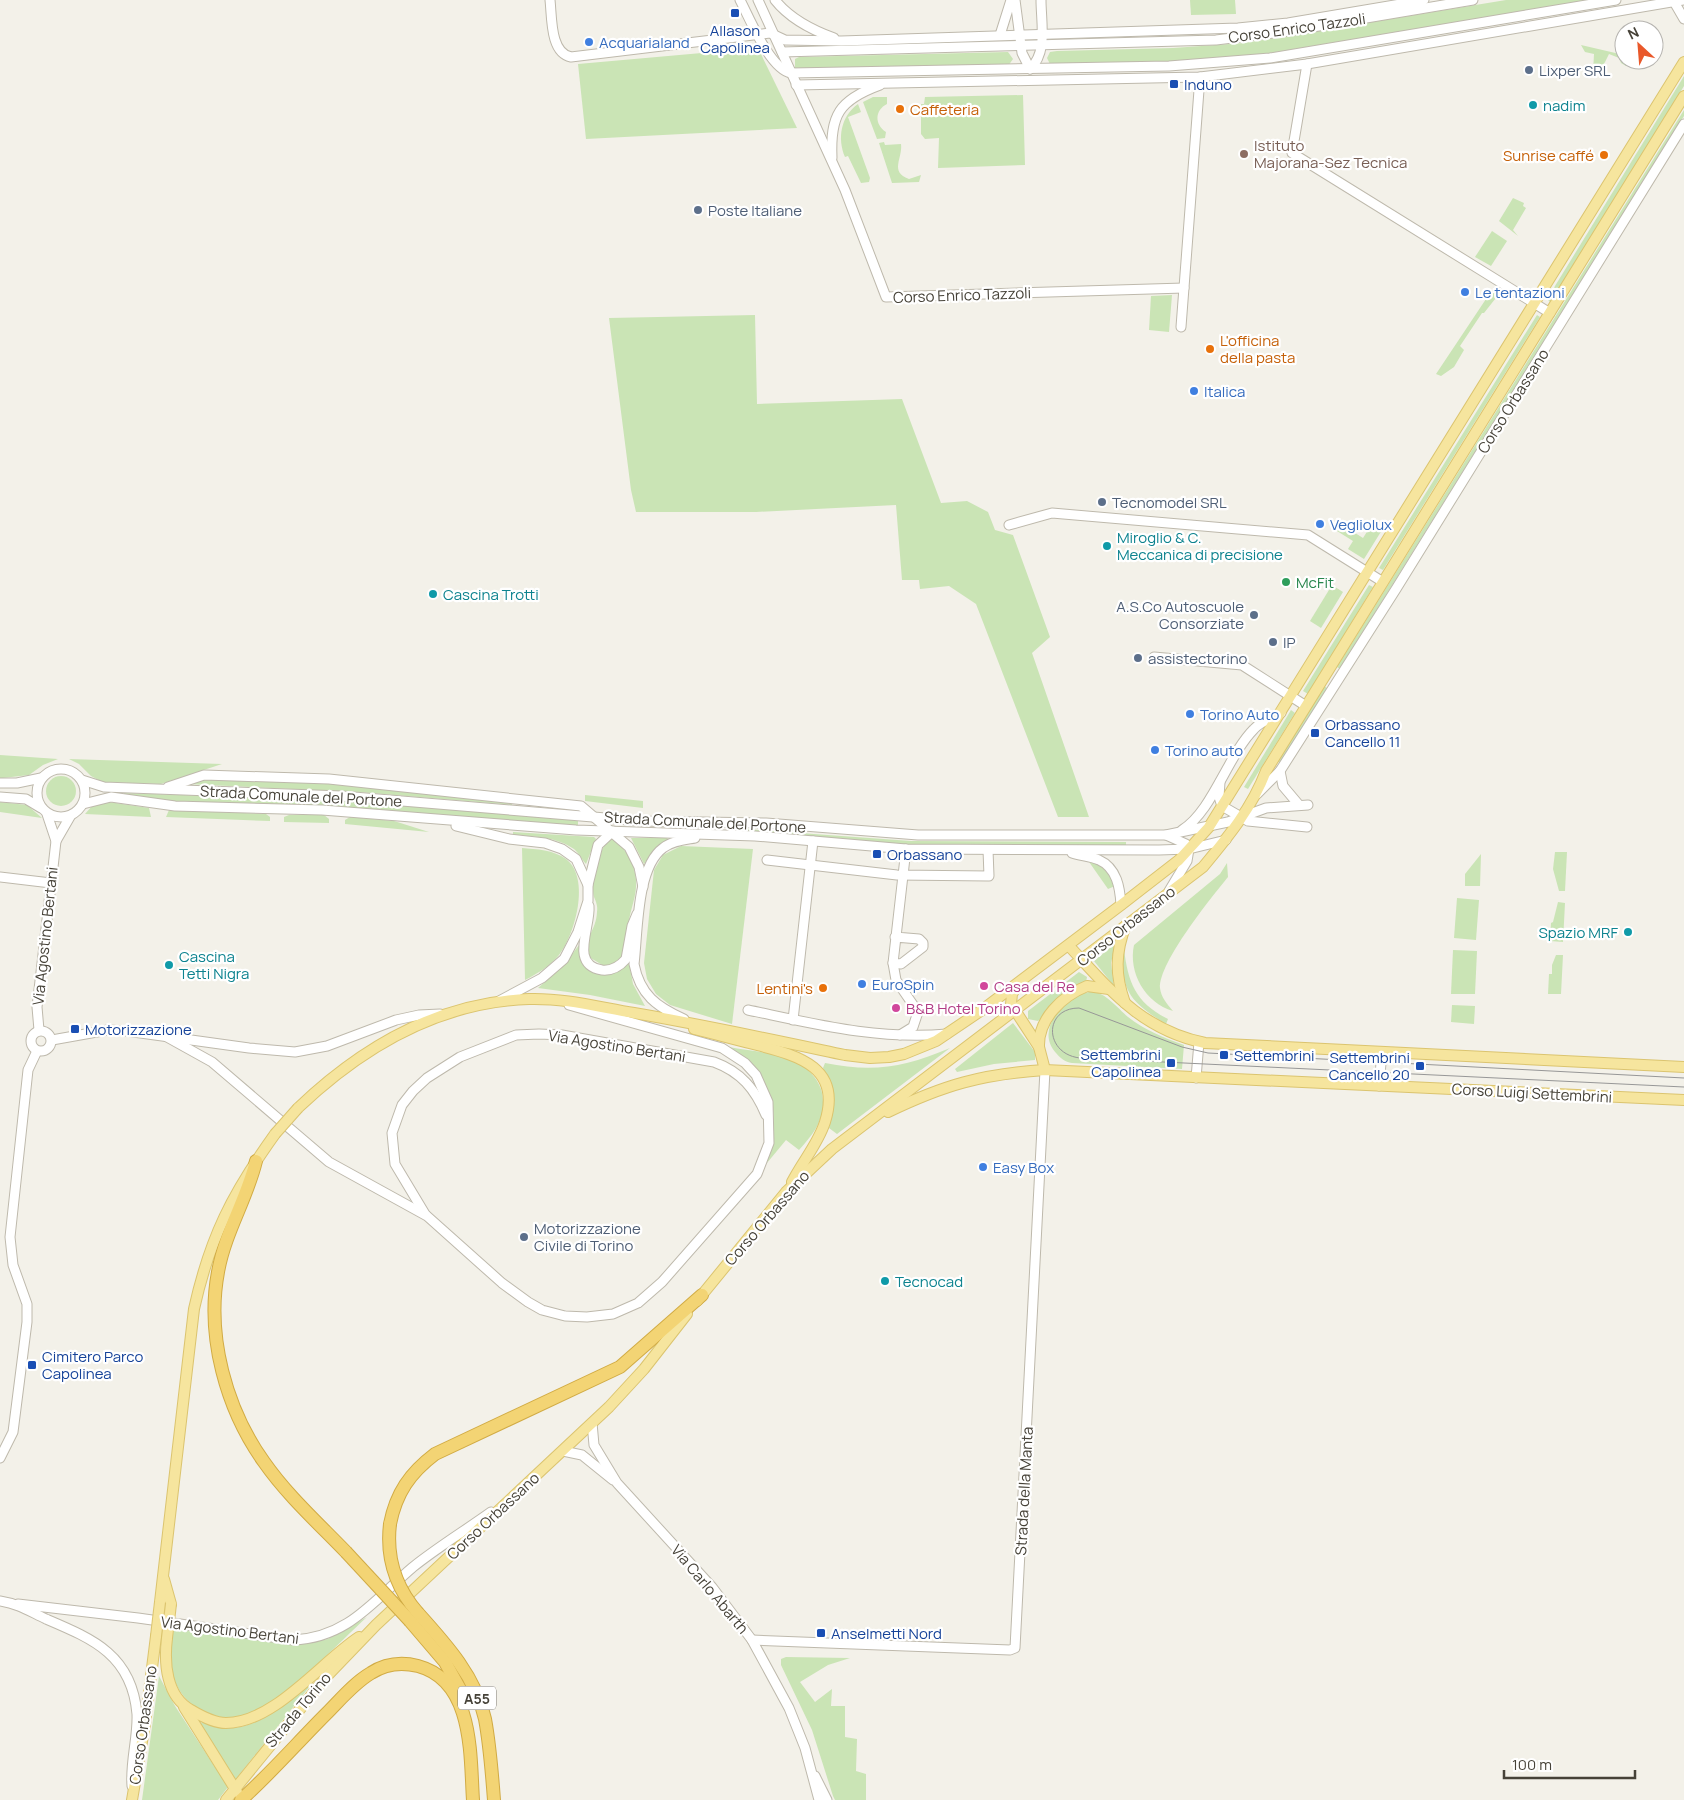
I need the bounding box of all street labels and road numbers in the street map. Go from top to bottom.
street label: Corso Enrico Tazzoli [1227,8,1367,48]
street label: Corso Enrico Tazzoli [893,282,1031,308]
street label: Corso Orbassano [1472,345,1554,457]
street label: Strada Comunale del Portone [199,780,403,812]
street label: Strada Comunale del Portone [603,806,807,838]
street label: Via Agostino Bertani [27,866,63,1006]
street label: Corso Orbassano [1072,881,1180,971]
street label: Via Agostino Bertani [547,1025,687,1067]
street label: Corso Luigi Settembrini [1451,1078,1613,1108]
street label: Corso Orbassano [720,1166,814,1270]
street label: Strada della Manta [1010,1426,1038,1556]
street label: Corso Orbassano [442,1467,544,1565]
street label: Via Carlo Abarth [666,1540,754,1638]
street label: Via Agostino Bertani [160,1611,300,1649]
street label: Corso Orbassano [124,1664,162,1786]
street label: Strada Torino [260,1668,336,1752]
road number: A55 [458,1686,496,1710]

